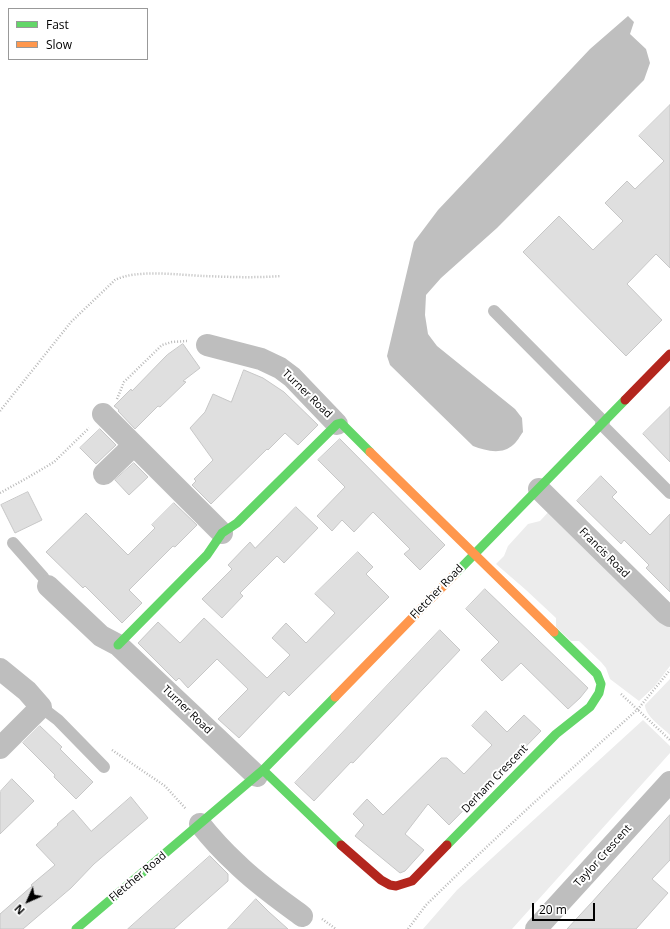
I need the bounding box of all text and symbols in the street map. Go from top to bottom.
legend [8,8,148,60]
text: Fast [46,16,69,33]
text: Slow [46,36,72,53]
street label: Turner Road [279,367,335,421]
street label: Francis Road [576,525,632,581]
street label: Fletcher Road [408,562,466,622]
street label: Turner Road [159,683,215,737]
street label: Derham Crescent [459,742,531,816]
street label: Taylor Crescent [572,822,634,890]
street label: Fletcher Road [107,849,169,905]
north arrow [8,881,48,921]
scale bar [534,895,597,921]
text: N [11,901,28,918]
text: 20 m [539,901,567,918]

